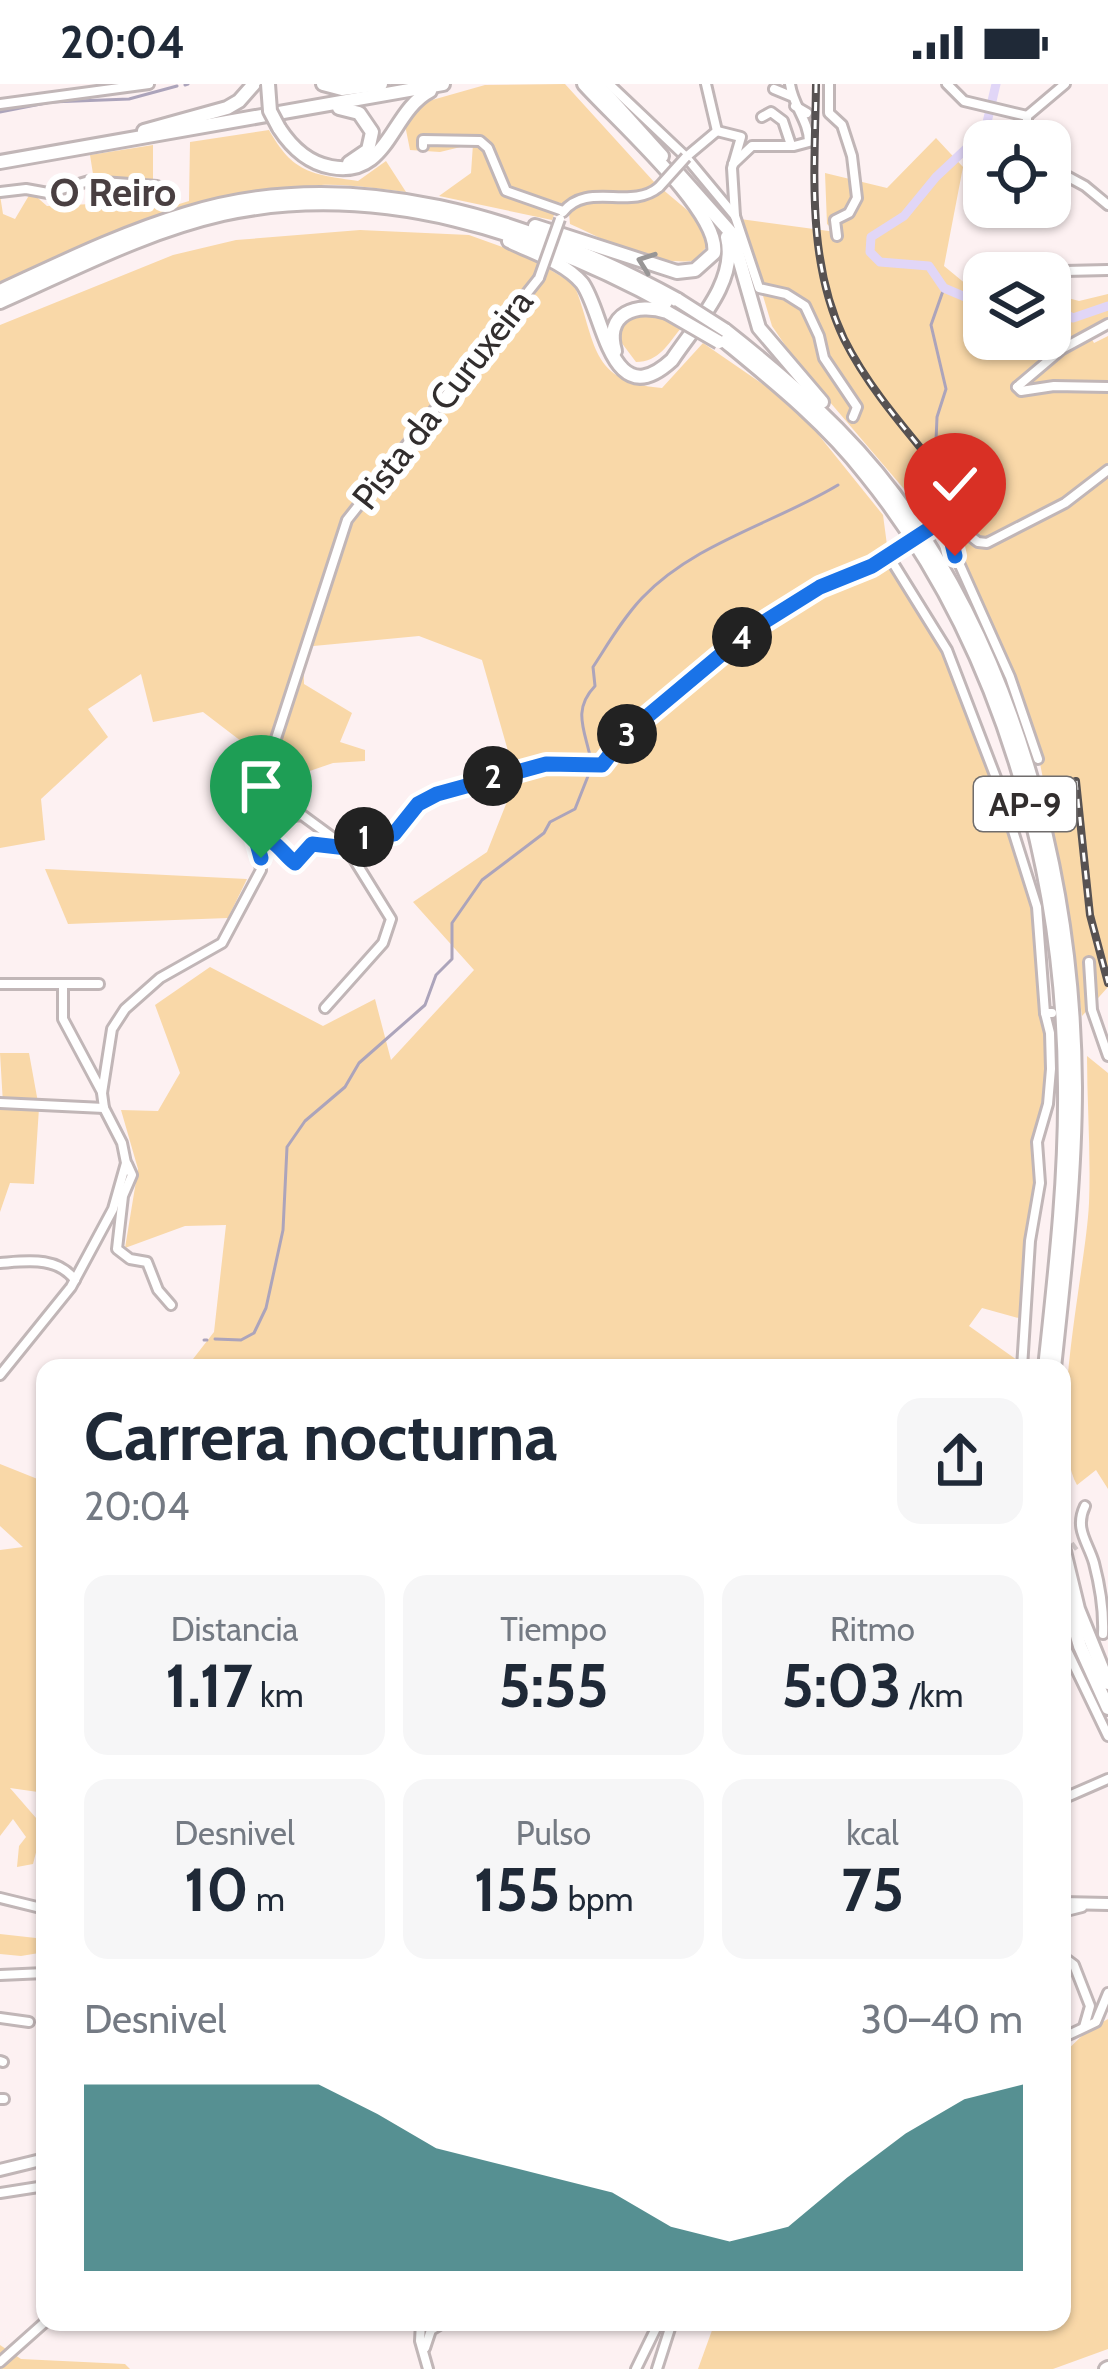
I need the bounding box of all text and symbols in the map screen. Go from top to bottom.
text: 20:04 [60,15,185,69]
map controls [963,120,1071,360]
button: locate [963,120,1071,228]
district label: O Reiro [50,168,176,216]
one-way arrow [637,252,658,276]
button: layers [963,252,1071,360]
street label: Pista da Curuxeira [342,280,542,518]
pin [904,433,1006,556]
icon: check [922,451,988,517]
pin: 4 [712,607,772,667]
text: 4 [732,617,752,657]
pin: 3 [597,704,657,764]
text: 3 [618,714,636,754]
pin [210,735,312,858]
pin: 2 [463,746,523,806]
icon: arrive [228,753,294,819]
text: 2 [484,756,502,796]
road number: AP-9 [974,777,1076,831]
pin: 1 [334,807,394,867]
text: 1 [358,817,370,857]
text: Carrera nocturna [84,1396,557,1477]
button: share [897,1398,1023,1524]
text: 20:04 [84,1482,190,1530]
text: Distancia [171,1609,298,1649]
text: Tiempo [500,1609,607,1649]
text: Ritmo [830,1609,915,1649]
text: 1.17 [165,1649,252,1722]
text: 5:55 [499,1649,608,1722]
text: 5:03 [781,1649,902,1722]
text: km [252,1675,304,1715]
text: /km [902,1675,964,1715]
text: Desnivel [174,1813,295,1853]
text: Pulso [516,1813,591,1853]
text: kcal [846,1813,899,1853]
text: 10 [184,1853,249,1926]
text: 155 [474,1853,560,1926]
text: 75 [841,1853,904,1926]
text: m [249,1879,285,1919]
text: bpm [560,1879,633,1919]
text: Desnivel [84,1995,226,2043]
text: 30–40 m [861,1995,1023,2043]

